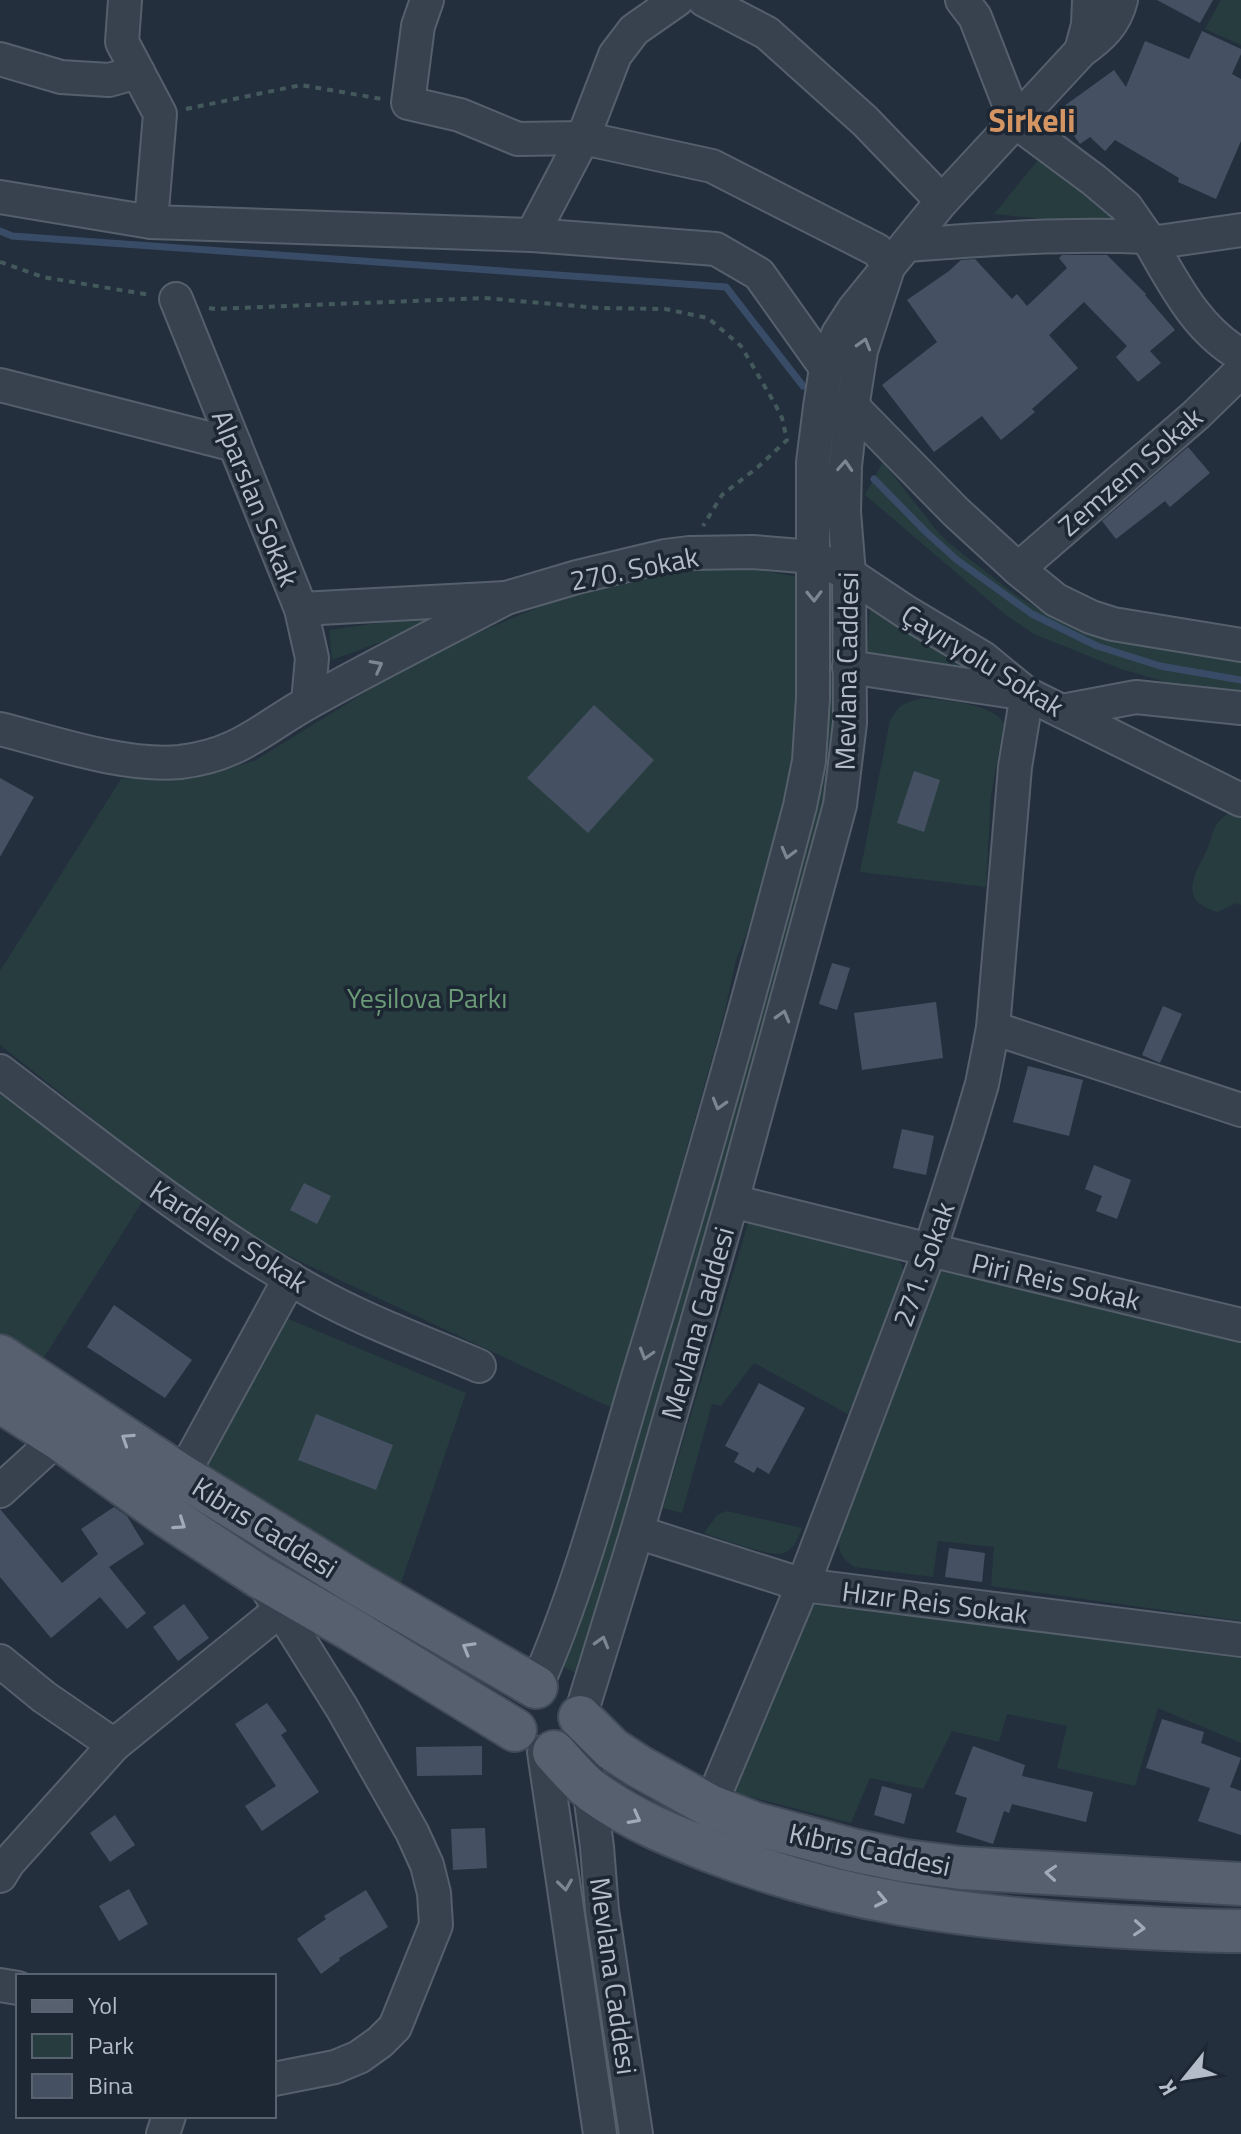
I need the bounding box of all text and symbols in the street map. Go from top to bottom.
district label: Sirkeli [989,96,1075,144]
one-way arrow [855,338,871,352]
street label: Zemzem Sokak [1048,396,1212,546]
street label: Alparslan Sokak [201,403,311,593]
one-way arrow [837,459,854,472]
street label: 270. Sokak [566,534,702,602]
street label: Mevlana Caddesi [823,571,869,771]
one-way arrow [805,590,823,603]
street label: Çayıryolu Sokak [893,593,1073,727]
one-way arrow [369,660,383,675]
one-way arrow [780,846,797,860]
park label: Yeşilova Parkı [347,976,507,1019]
one-way arrow [774,1009,791,1023]
one-way arrow [712,1097,728,1111]
street label: Kardelen Sokak [141,1169,317,1303]
street label: 271. Sokak [881,1196,965,1332]
street label: Mevlana Caddesi [649,1222,745,1424]
street label: Piri Reis Sokak [967,1241,1145,1321]
one-way arrow [639,1346,655,1360]
one-way arrow [121,1434,135,1449]
street label: Kıbrıs Caddesi [184,1465,346,1589]
one-way arrow [172,1514,186,1529]
street label: Hızır Reis Sokak [840,1569,1030,1635]
one-way arrow [593,1636,609,1650]
one-way arrow [462,1642,477,1658]
one-way arrow [627,1809,642,1824]
street label: Kıbrıs Caddesi [785,1811,955,1887]
one-way arrow [1044,1865,1057,1882]
street label: Mevlana Caddesi [579,1875,649,2077]
one-way arrow [556,1878,573,1892]
one-way arrow [874,1891,887,1908]
one-way arrow [1133,1919,1146,1936]
legend [16,1974,276,2118]
text: Yol [88,1987,117,2023]
text: Park [88,2027,134,2063]
north arrow [1145,2038,1225,2118]
text: Bina [88,2067,133,2103]
text: K [1150,2074,1186,2102]

